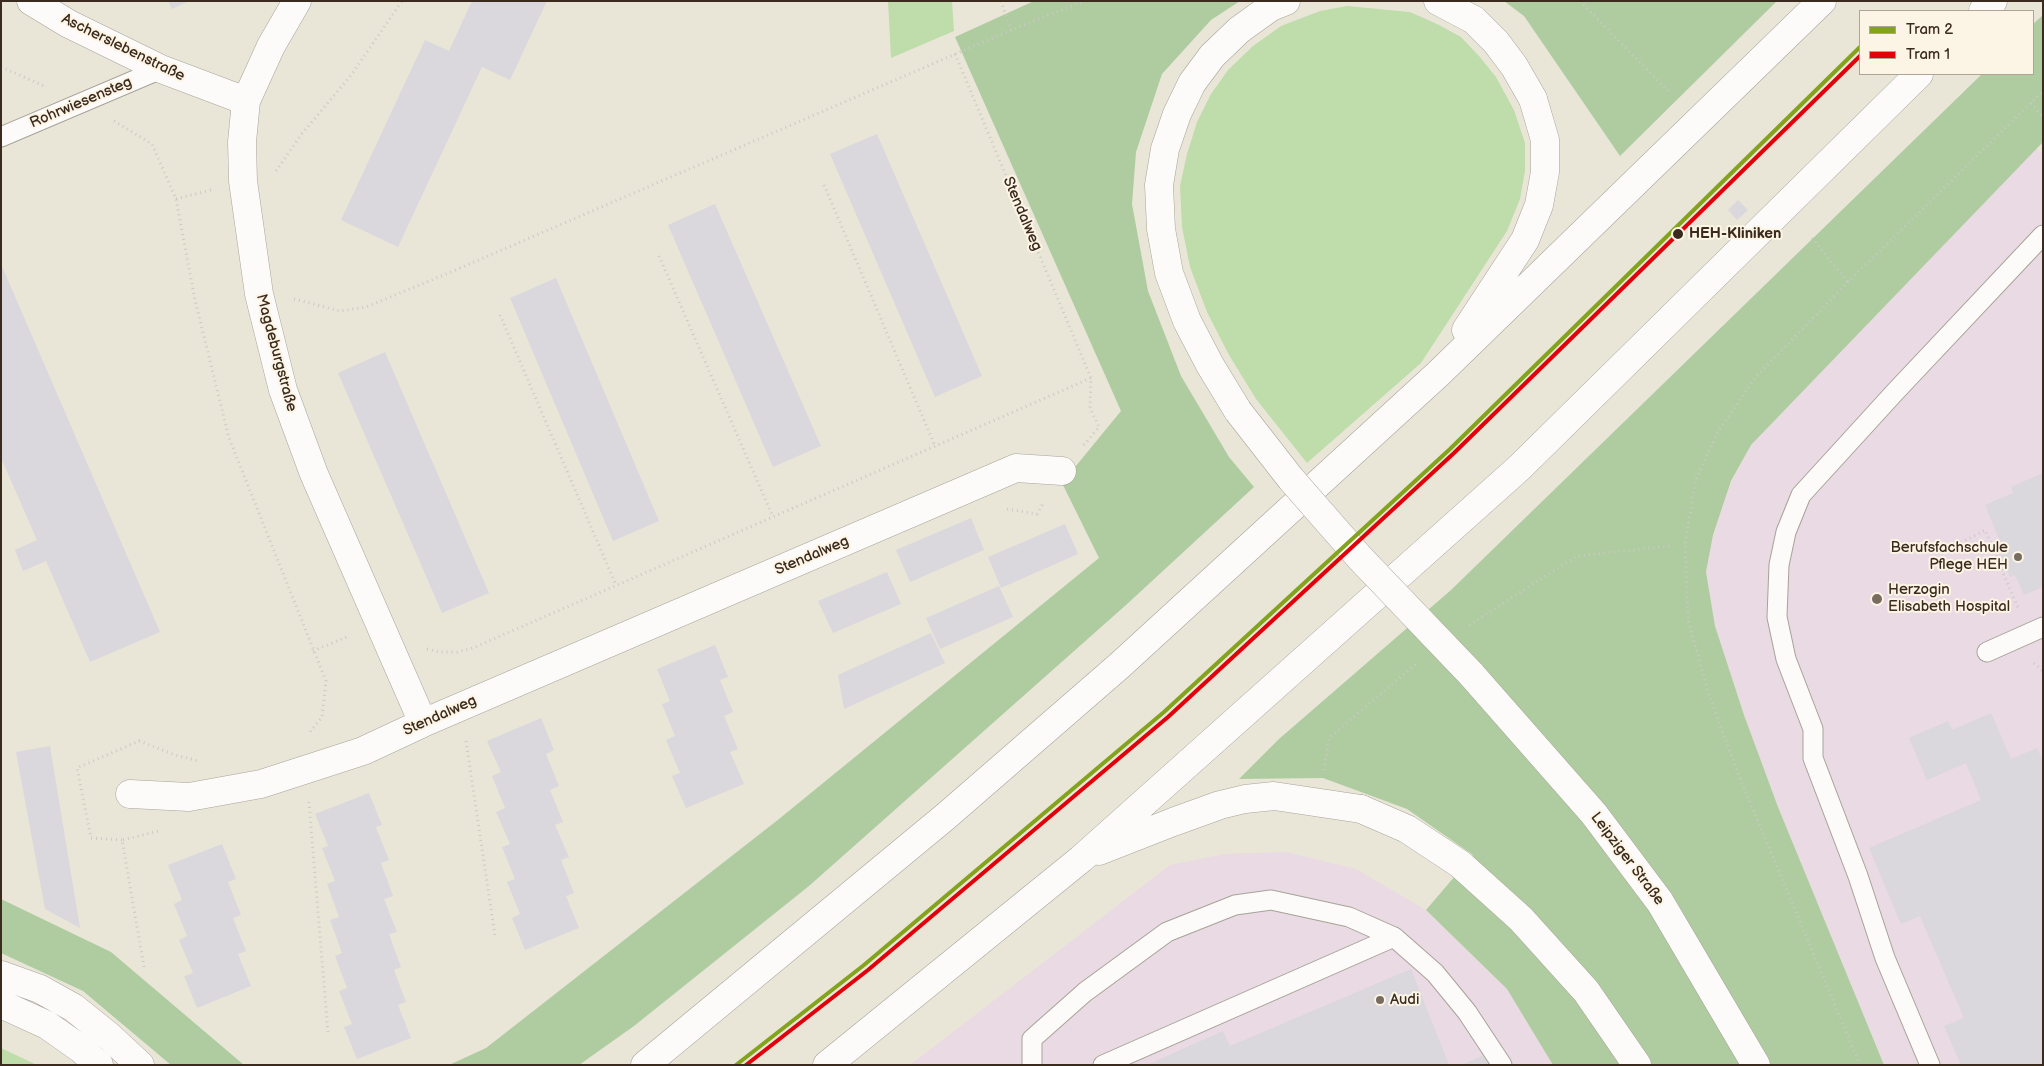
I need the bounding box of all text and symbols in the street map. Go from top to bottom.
street label: Ascherslebenstraße [58,10,188,86]
legend [1859,10,2034,75]
text: Tram 2 [1906,20,1953,39]
text: Tram 1 [1906,45,1950,64]
street label: Rohrwiesensteg [27,73,135,133]
street label: Stendalweg [998,174,1046,254]
place label: HEH-Kliniken [1689,225,1781,243]
marker: HEH-Kliniken [1671,227,1685,241]
street label: Magdeburgstraße [252,292,300,414]
street label: Stendalweg [772,532,852,580]
place label: Berufsfachschule Pflege HEH [1890,539,2008,574]
marker: Berufsfachschule Pflege HEH [2012,551,2024,563]
place label: Herzogin Elisabeth Hospital [1888,581,2010,616]
marker: Herzogin Elisabeth Hospital [1870,592,1884,606]
street label: Stendalweg [400,692,480,740]
street label: Leipziger Straße [1586,809,1668,909]
place label: Audi [1390,991,1419,1009]
marker: Audi [1374,994,1386,1006]

